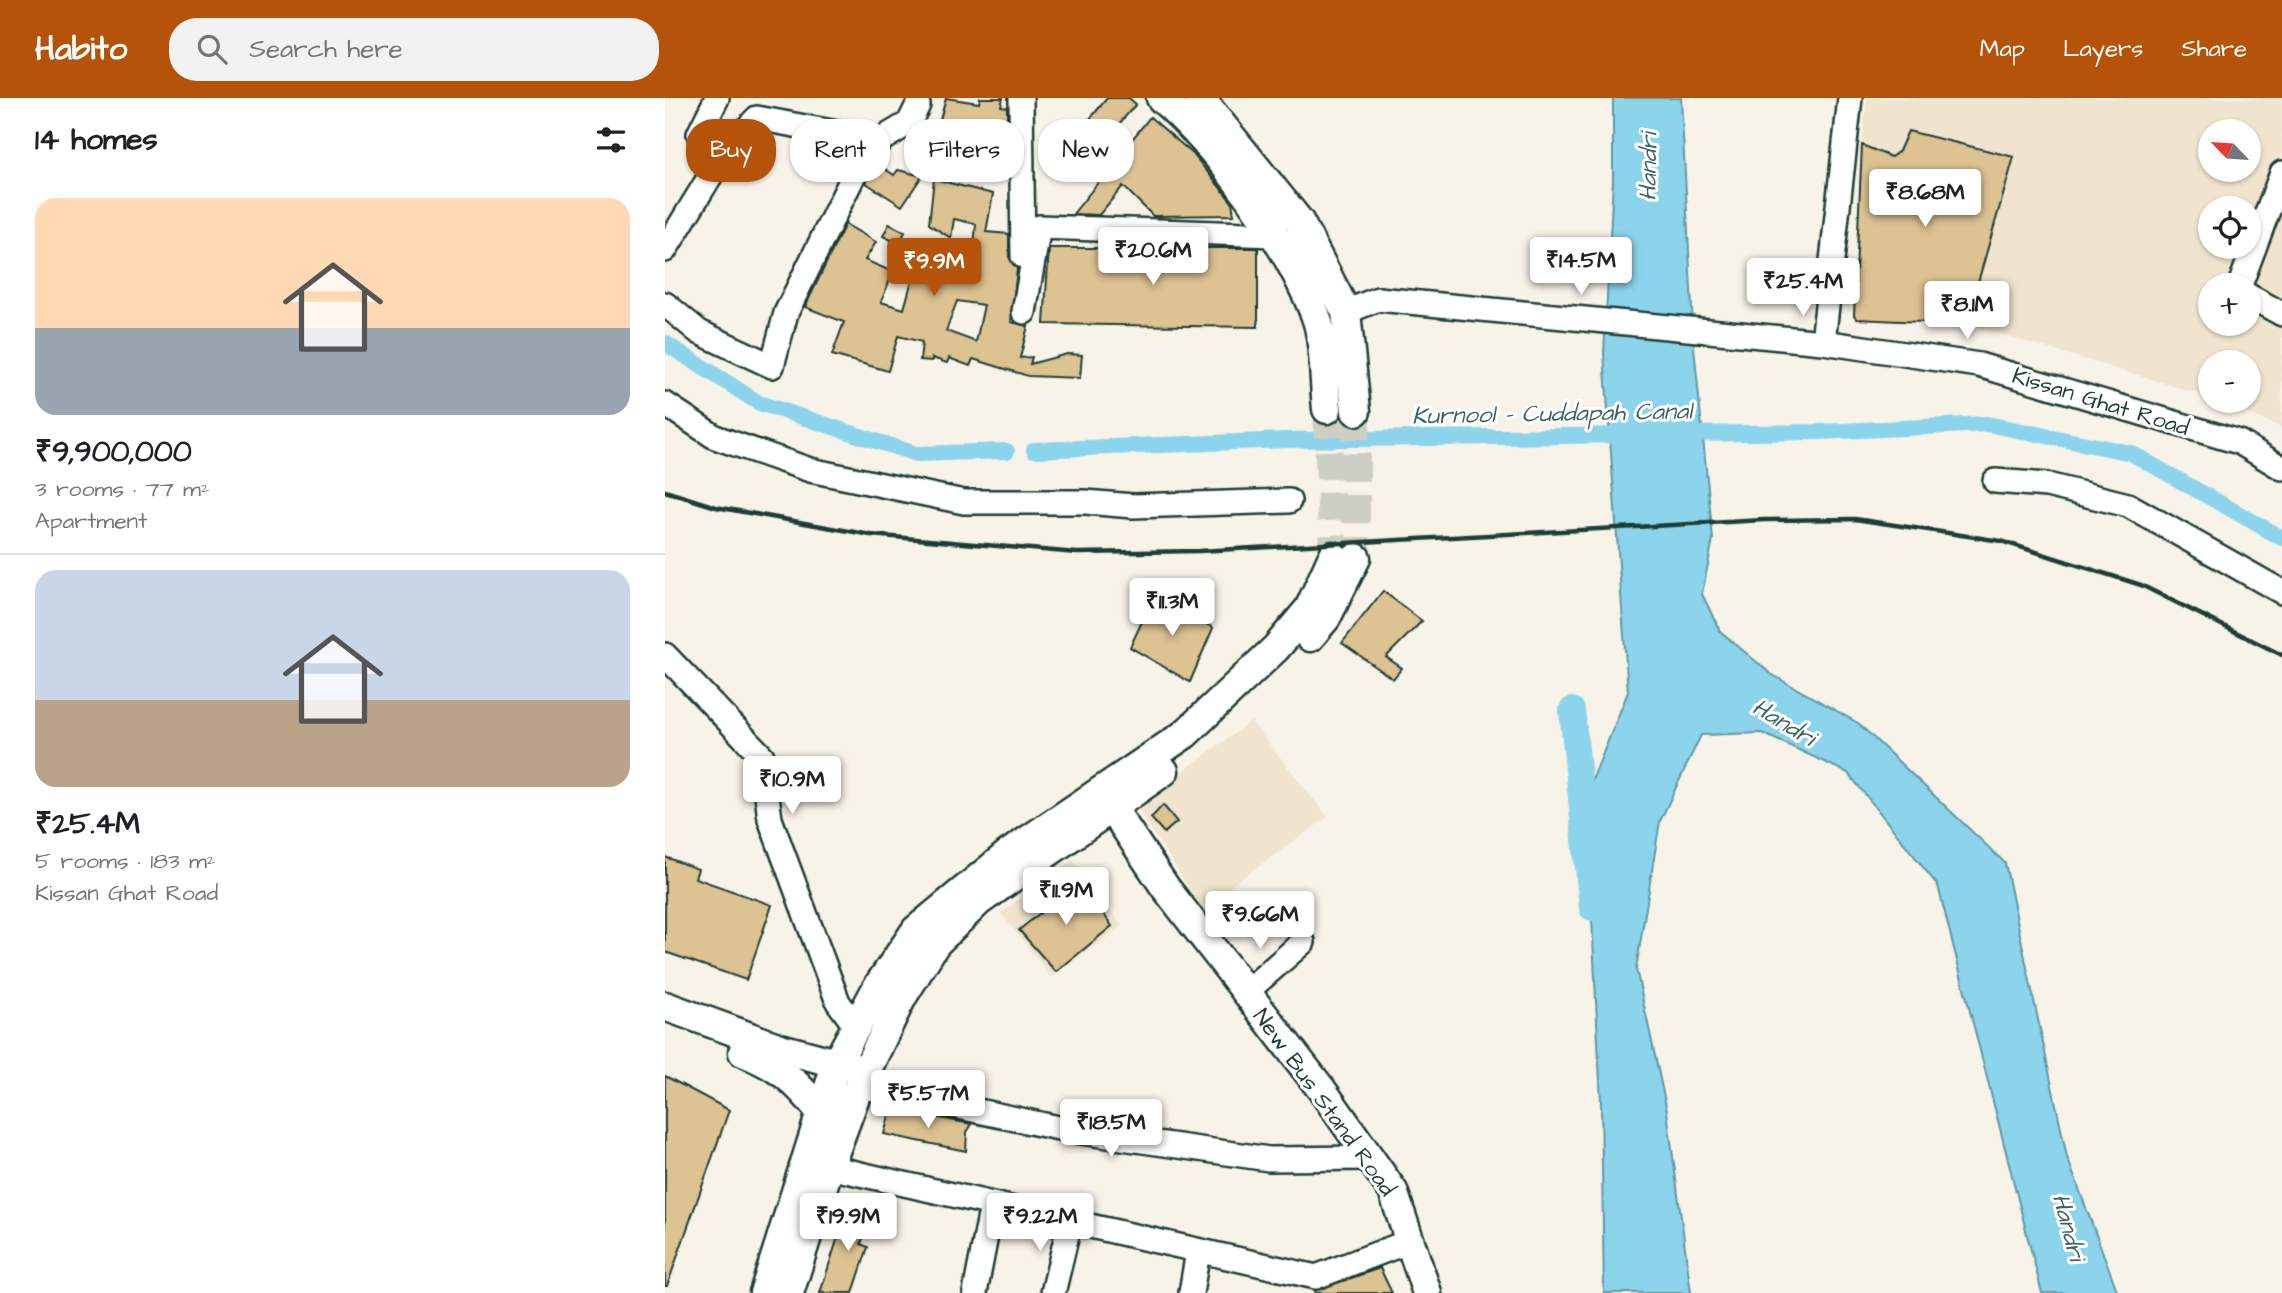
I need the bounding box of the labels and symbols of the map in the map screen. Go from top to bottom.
north arrow [2198,119,2261,182]
water label: Handri [1631,129,1667,201]
pin: ₹8.68M [1868,170,1982,229]
pin: ₹20.6M [1096,228,1210,287]
pin: ₹9.9M [885,238,983,298]
pin: ₹14.5M [1524,238,1638,297]
pin: ₹25.4M [1746,258,1860,318]
pin: ₹8.1M [1918,282,2016,341]
street label: Kissan Ghat Road [2008,360,2193,444]
water label: Kurnool - Cuddapah Canal [1412,395,1695,433]
pin: ₹11.3M [1115,578,1229,638]
water label: Handri [1746,691,1824,757]
pin: ₹10.9M [735,756,849,816]
pin: ₹11.9M [1009,868,1123,927]
pin: ₹9.66M [1203,892,1317,951]
street label: New Bus Stand Road [1245,1002,1403,1203]
pin: ₹5.57M [871,1070,985,1130]
pin: ₹18.5M [1054,1100,1168,1159]
water label: Handri [2043,1190,2094,1268]
pin: ₹19.9M [791,1194,905,1253]
pin: ₹9.22M [983,1194,1097,1253]

